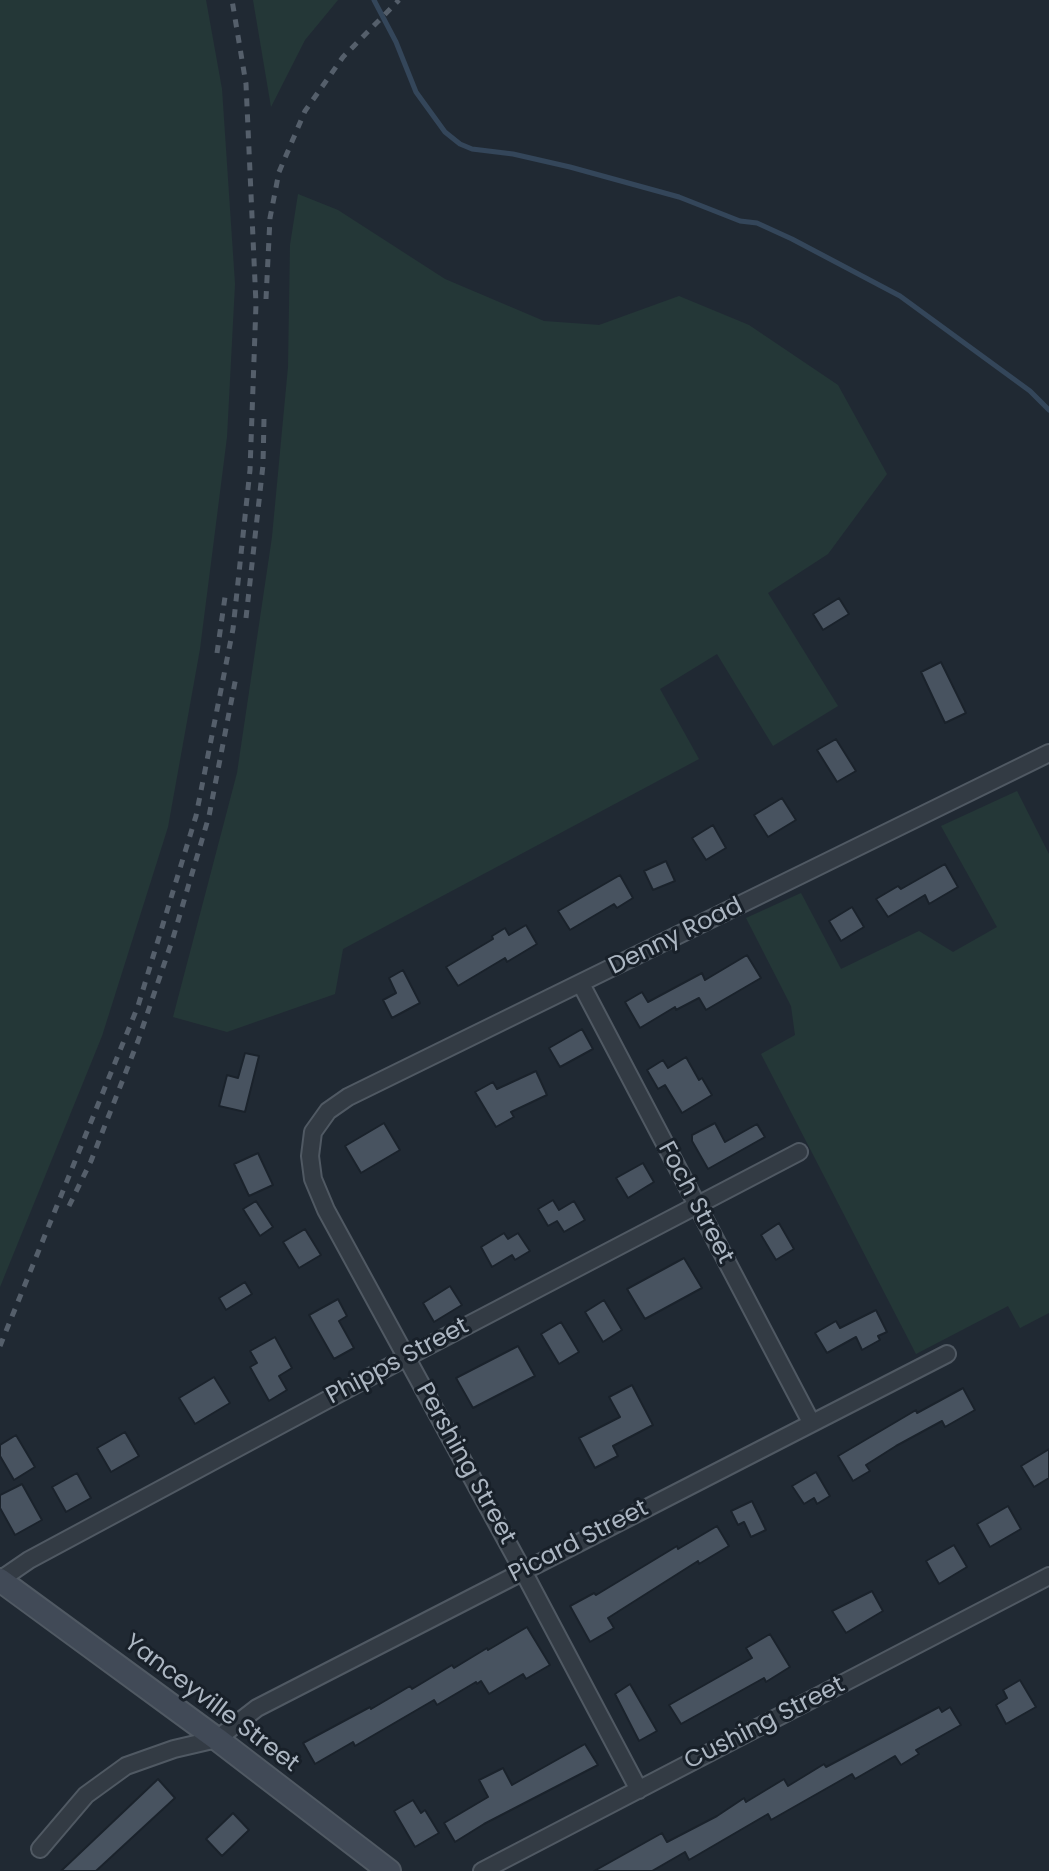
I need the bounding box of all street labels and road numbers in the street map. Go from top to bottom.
street label: Denny Road [605,892,747,982]
street label: Foch Street [651,1137,739,1269]
street label: Phipps Street [322,1312,474,1412]
street label: Pershing Street [409,1378,521,1550]
street label: Picard Street [505,1495,653,1589]
street label: Yanceyville Street [118,1629,304,1779]
street label: Cushing Street [680,1671,850,1777]

